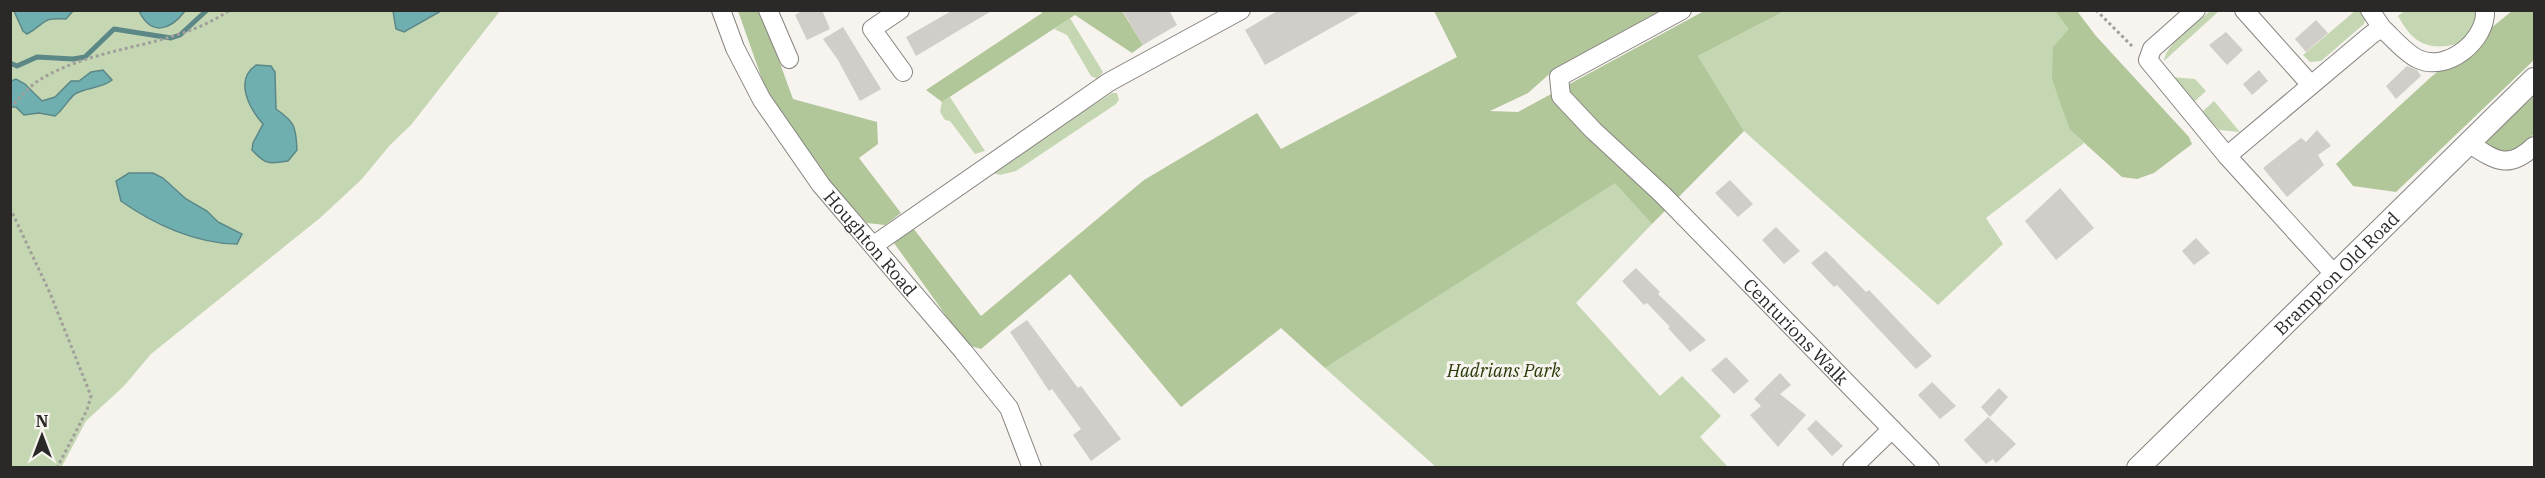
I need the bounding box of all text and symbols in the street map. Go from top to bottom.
street label: Houghton Road [819,186,922,301]
street label: Brampton Old Road [2269,207,2404,340]
street label: Centurions Walk [1739,273,1854,390]
park label: Hadrians Park [1446,359,1561,382]
north arrow [12,406,72,466]
text: N [36,411,48,431]

